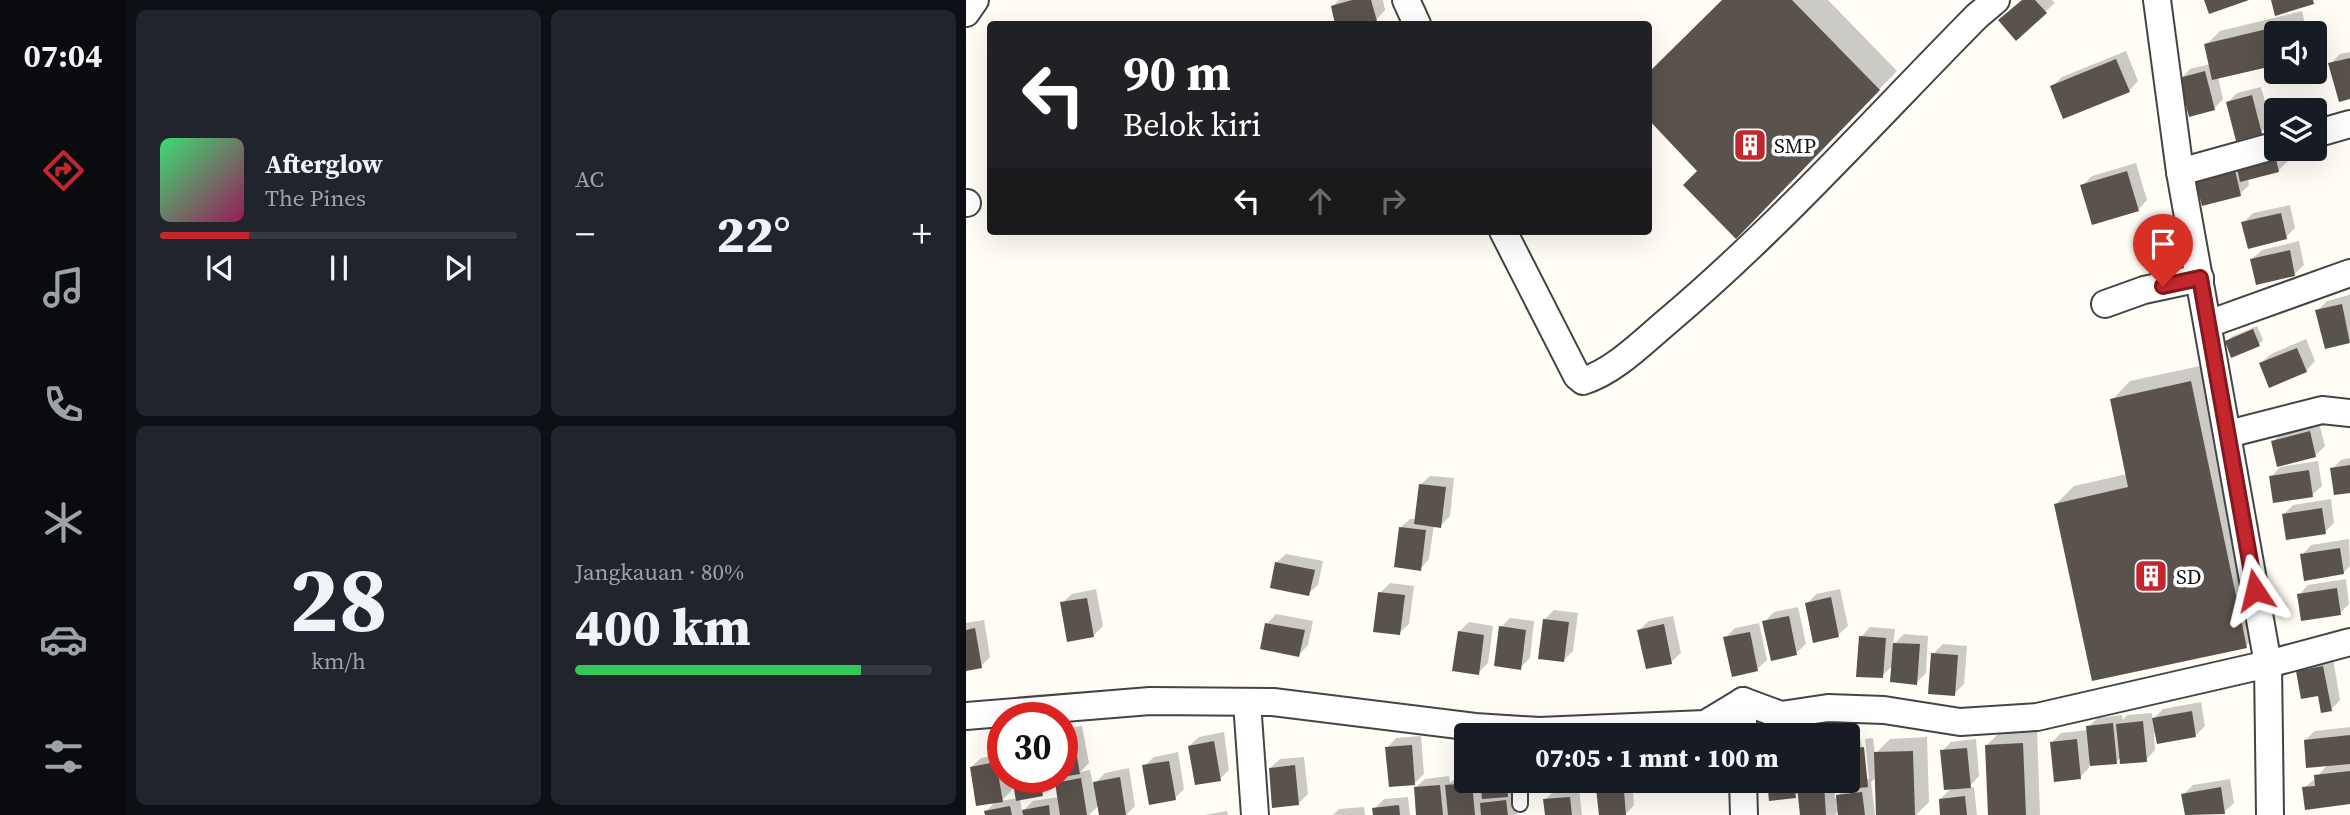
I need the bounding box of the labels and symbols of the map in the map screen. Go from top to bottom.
building icon: SMP [1731,126,1769,164]
place label: SMP [1774,131,1816,160]
pin [2133,214,2193,286]
position arrow [2218,553,2292,627]
building icon: SD [2132,557,2170,595]
place label: SD [2176,562,2201,591]
speed limit sign: 30 [987,702,1078,793]

